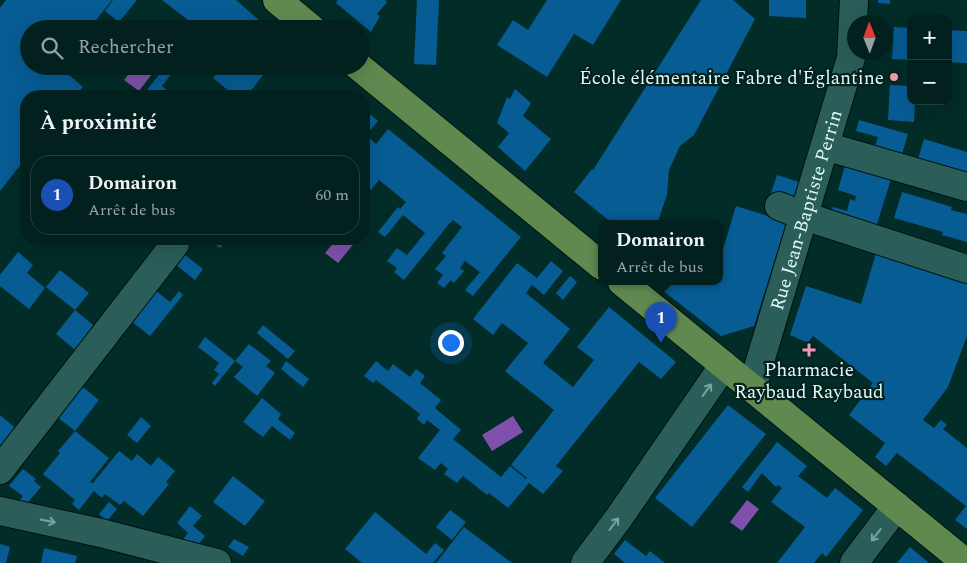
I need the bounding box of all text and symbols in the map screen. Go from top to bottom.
north arrow [847,15,892,60]
map controls [907,15,952,105]
button: + [907,15,952,60]
search box [20,20,370,75]
text: Rechercher [78,33,174,62]
icon: search [38,34,66,62]
button: − [907,60,952,105]
place label: École élémentaire Fabre d'Églantine [579,64,884,93]
marker: École élémentaire Fabre d'Églantine [888,71,900,83]
street label: Rue Jean-Baptiste Perrin [763,106,851,314]
text: À proximité [40,107,157,139]
text: Domairon [88,169,177,198]
text: 1 [53,183,61,207]
text: 60 m [315,183,349,207]
text: Arrêt de bus [88,198,176,222]
popup [598,220,723,285]
text: Domairon [616,226,705,255]
text: Arrêt de bus [616,255,704,279]
pin: 1 [645,302,677,343]
your location [438,330,464,356]
marker: Pharmacie Raybaud Raybaud [803,344,815,356]
place label: Pharmacie Raybaud Raybaud [734,356,884,407]
one-way arrow [701,384,712,397]
one-way arrow [39,517,55,526]
one-way arrow [609,518,620,531]
one-way arrow [870,528,881,541]

